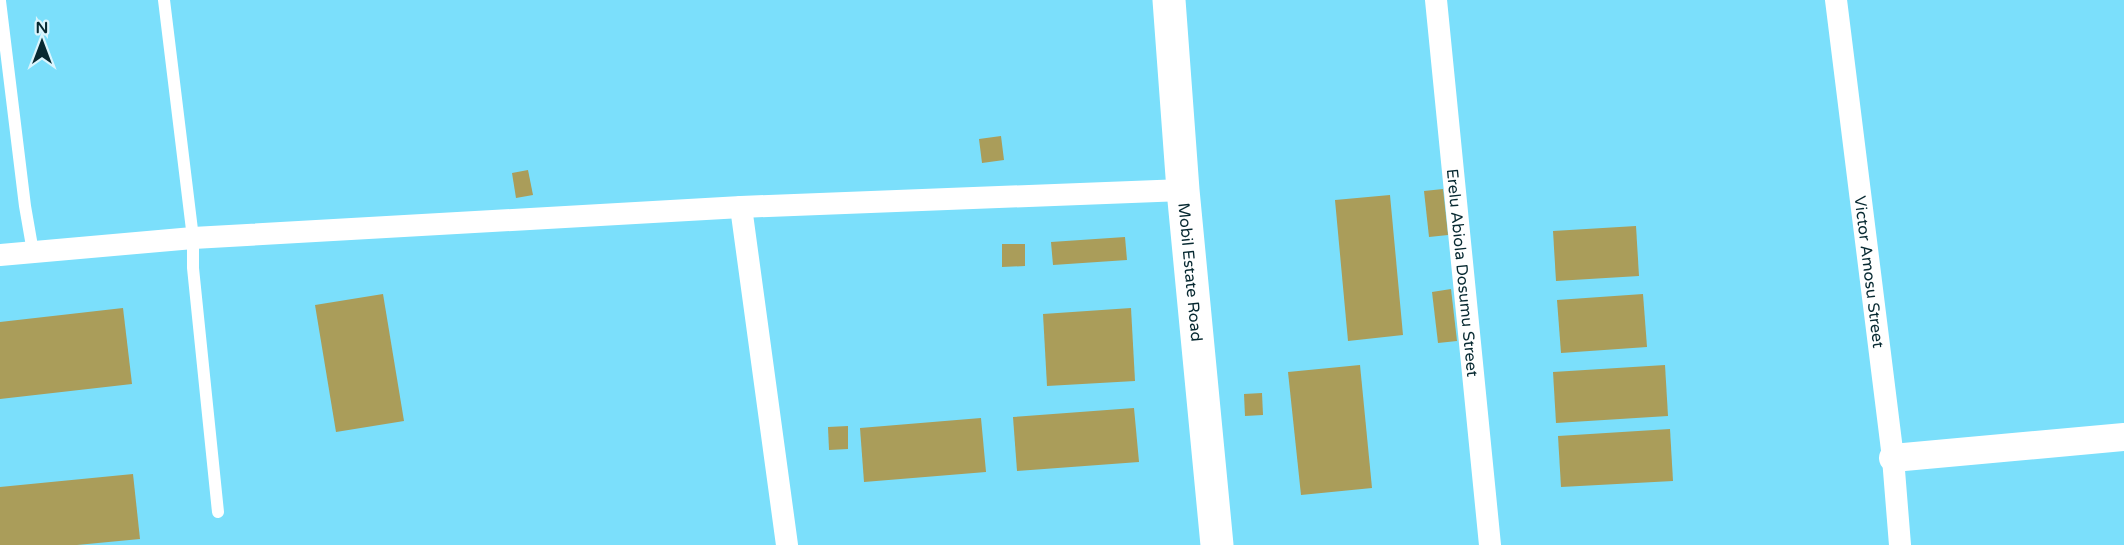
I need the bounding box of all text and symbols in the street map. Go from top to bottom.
north arrow [12,12,72,72]
text: N [36,18,48,38]
street label: Erelu Abiola Dosumu Street [1442,168,1482,378]
street label: Victor Amosu Street [1849,195,1888,349]
street label: Mobil Estate Road [1173,202,1206,343]

